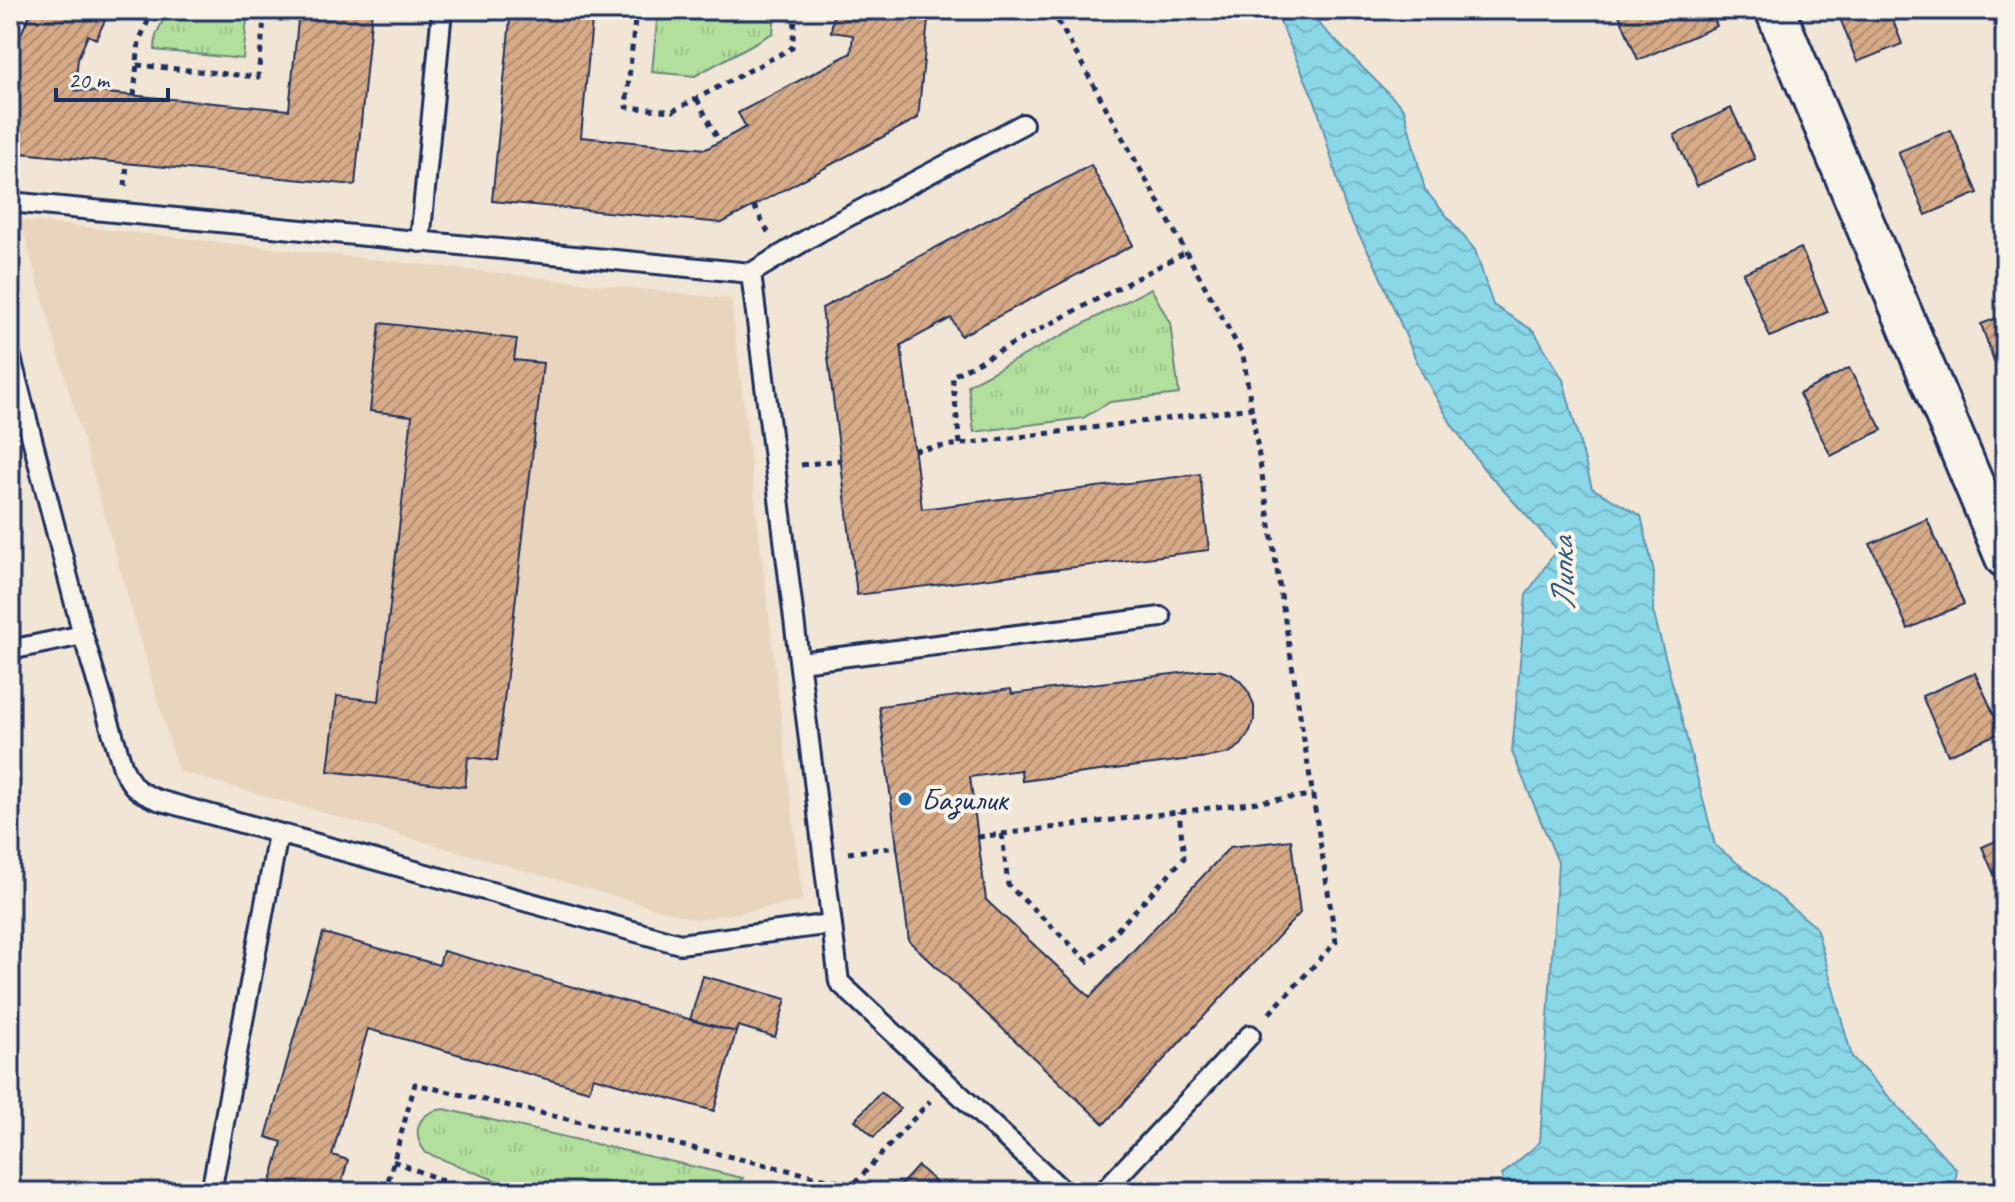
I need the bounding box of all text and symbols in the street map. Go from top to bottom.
scale bar [56,52,168,102]
text: 20 m [68,65,111,95]
water label: Липка [1540,534,1584,611]
place label: Базилик [921,779,1010,820]
marker: Базилик [896,790,914,808]

